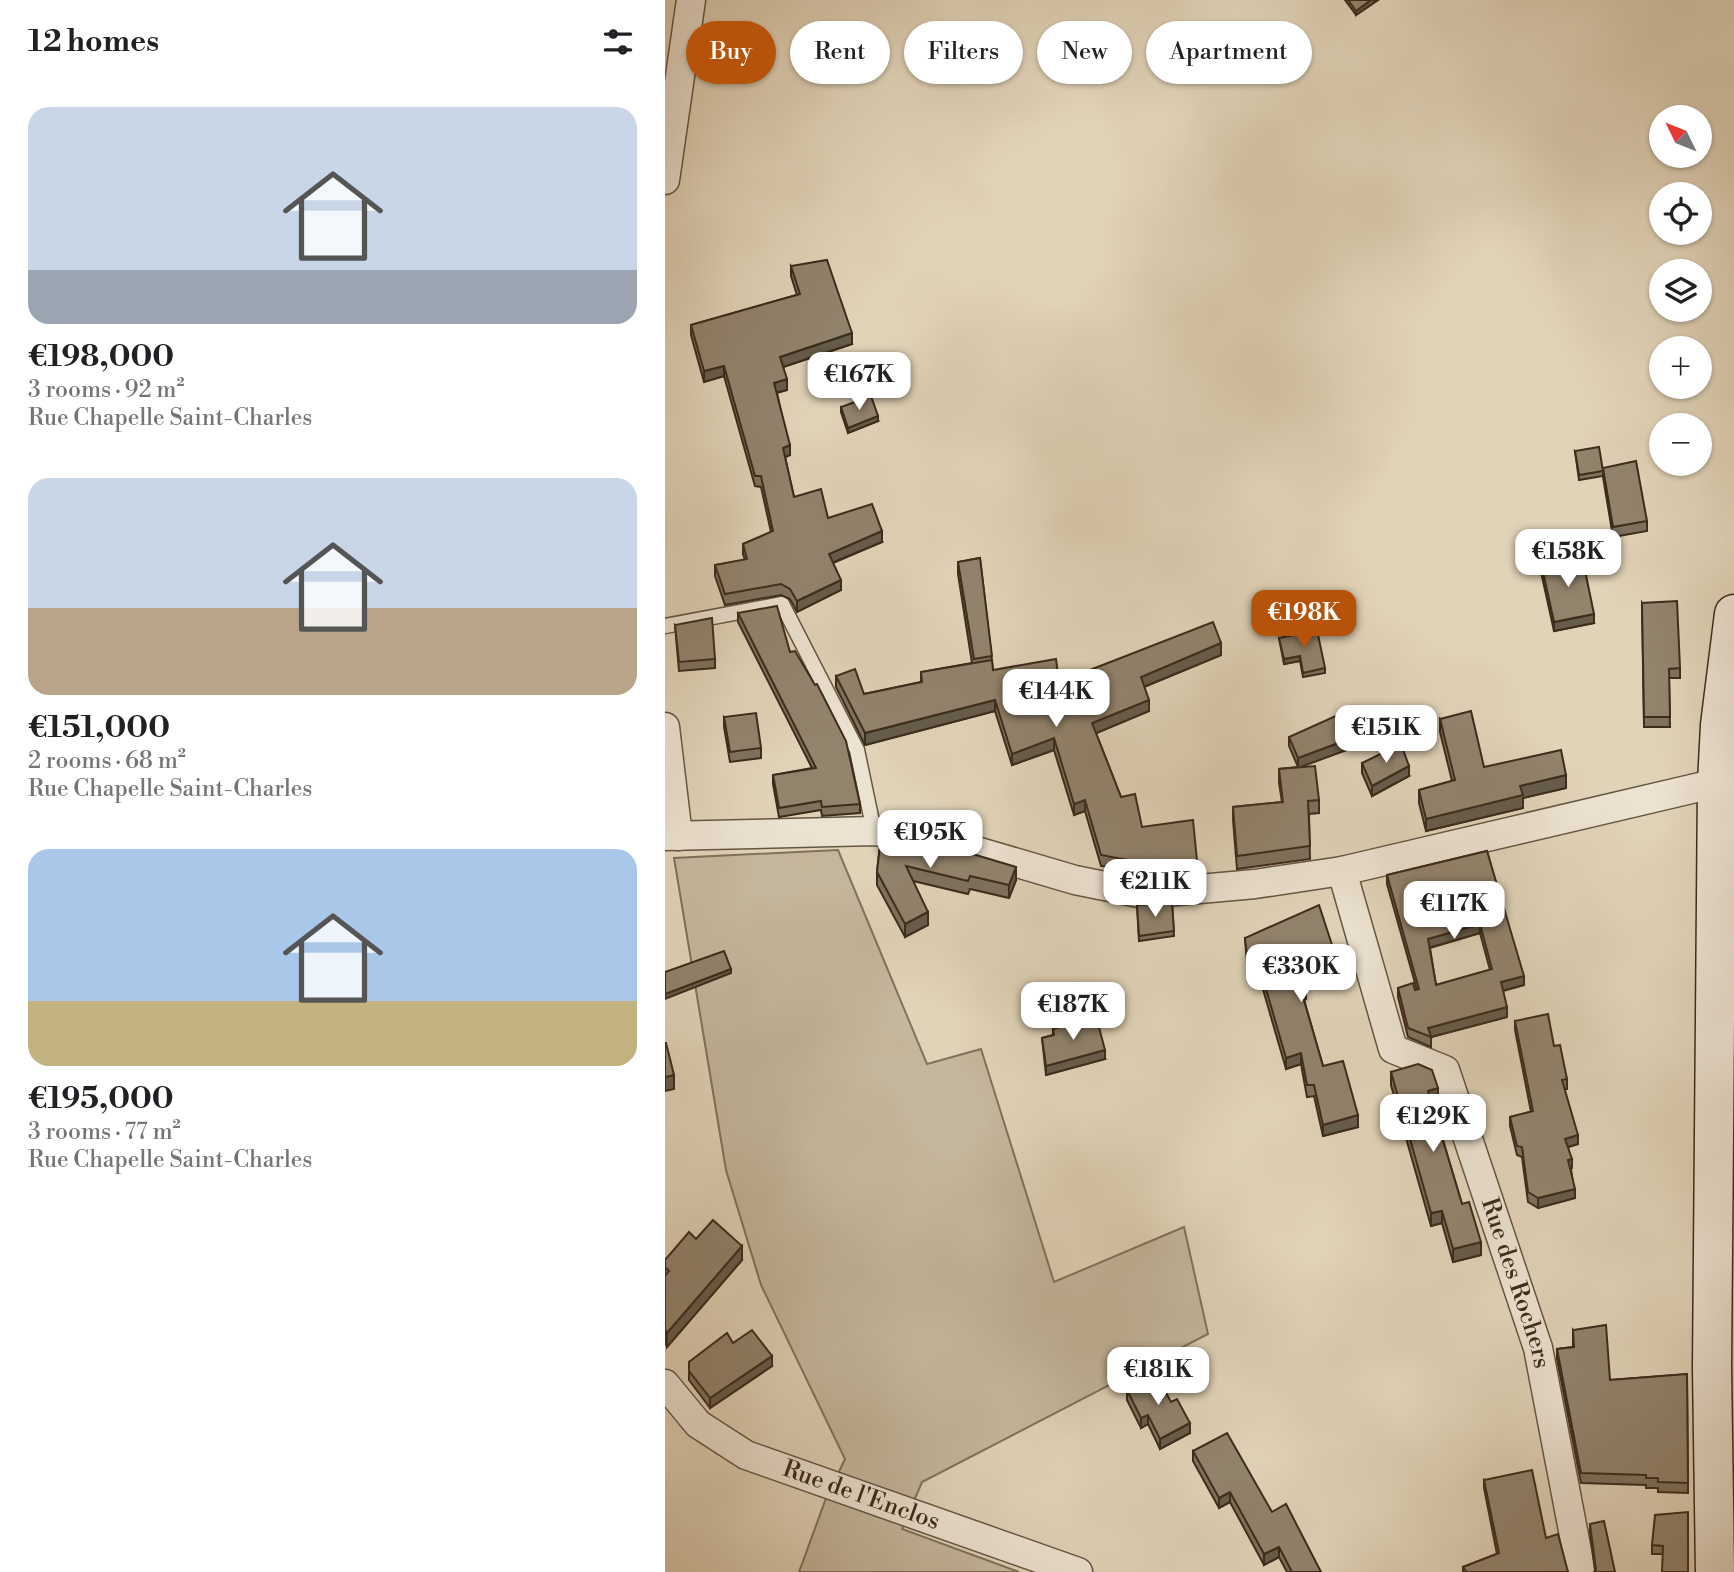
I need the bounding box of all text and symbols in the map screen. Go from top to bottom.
chip: Buy [686,21,776,84]
chip: Rent [790,21,890,84]
chip: Filters [904,21,1023,84]
chip: New [1037,21,1132,84]
chip: Apartment [1146,21,1312,84]
text: 12 homes [28,23,159,61]
icon: filters [599,23,637,61]
north arrow [1649,105,1711,168]
map controls [1649,105,1712,476]
icon: home [270,153,396,279]
button: locate [1649,182,1712,245]
button: layers [1649,259,1712,322]
button: + [1649,336,1712,399]
text: €198,000 [28,338,174,376]
pin: €167K [810,352,908,412]
text: €167K [824,361,894,389]
text: 3 rooms · 92 m² [28,376,184,404]
text: Rue Chapelle Saint-Charles [28,404,312,432]
button: − [1649,413,1712,476]
icon: home [270,524,396,650]
pin: €158K [1519,530,1617,589]
text: €158K [1531,538,1605,566]
pin: €198K [1255,590,1353,650]
text: €198K [1267,599,1341,627]
pin: €144K [1007,670,1105,729]
text: €144K [1019,678,1093,706]
pin: €151K [1337,706,1435,765]
text: €151,000 [28,709,170,747]
text: €151K [1351,714,1421,742]
text: 2 rooms · 68 m² [28,747,186,775]
text: Rue Chapelle Saint-Charles [28,775,312,803]
pin: €195K [881,810,979,870]
text: €195K [893,819,967,847]
pin: €211K [1106,860,1204,919]
text: €211K [1119,868,1191,896]
pin: €117K [1405,881,1503,941]
text: €117K [1420,890,1488,918]
icon: home [270,895,396,1021]
pin: €330K [1252,944,1350,1004]
text: €330K [1262,953,1340,981]
pin: €187K [1024,982,1122,1042]
text: €187K [1037,991,1109,1019]
text: €195,000 [28,1080,174,1118]
pin: €129K [1384,1094,1482,1154]
text: €129K [1396,1103,1470,1131]
text: 3 rooms · 77 m² [28,1118,181,1146]
text: Rue Chapelle Saint-Charles [28,1146,312,1174]
street label: Rue des Rochers [1474,1194,1557,1371]
pin: €181K [1109,1348,1207,1407]
text: €181K [1123,1356,1193,1384]
street label: Rue de l'Enclos [778,1454,944,1537]

